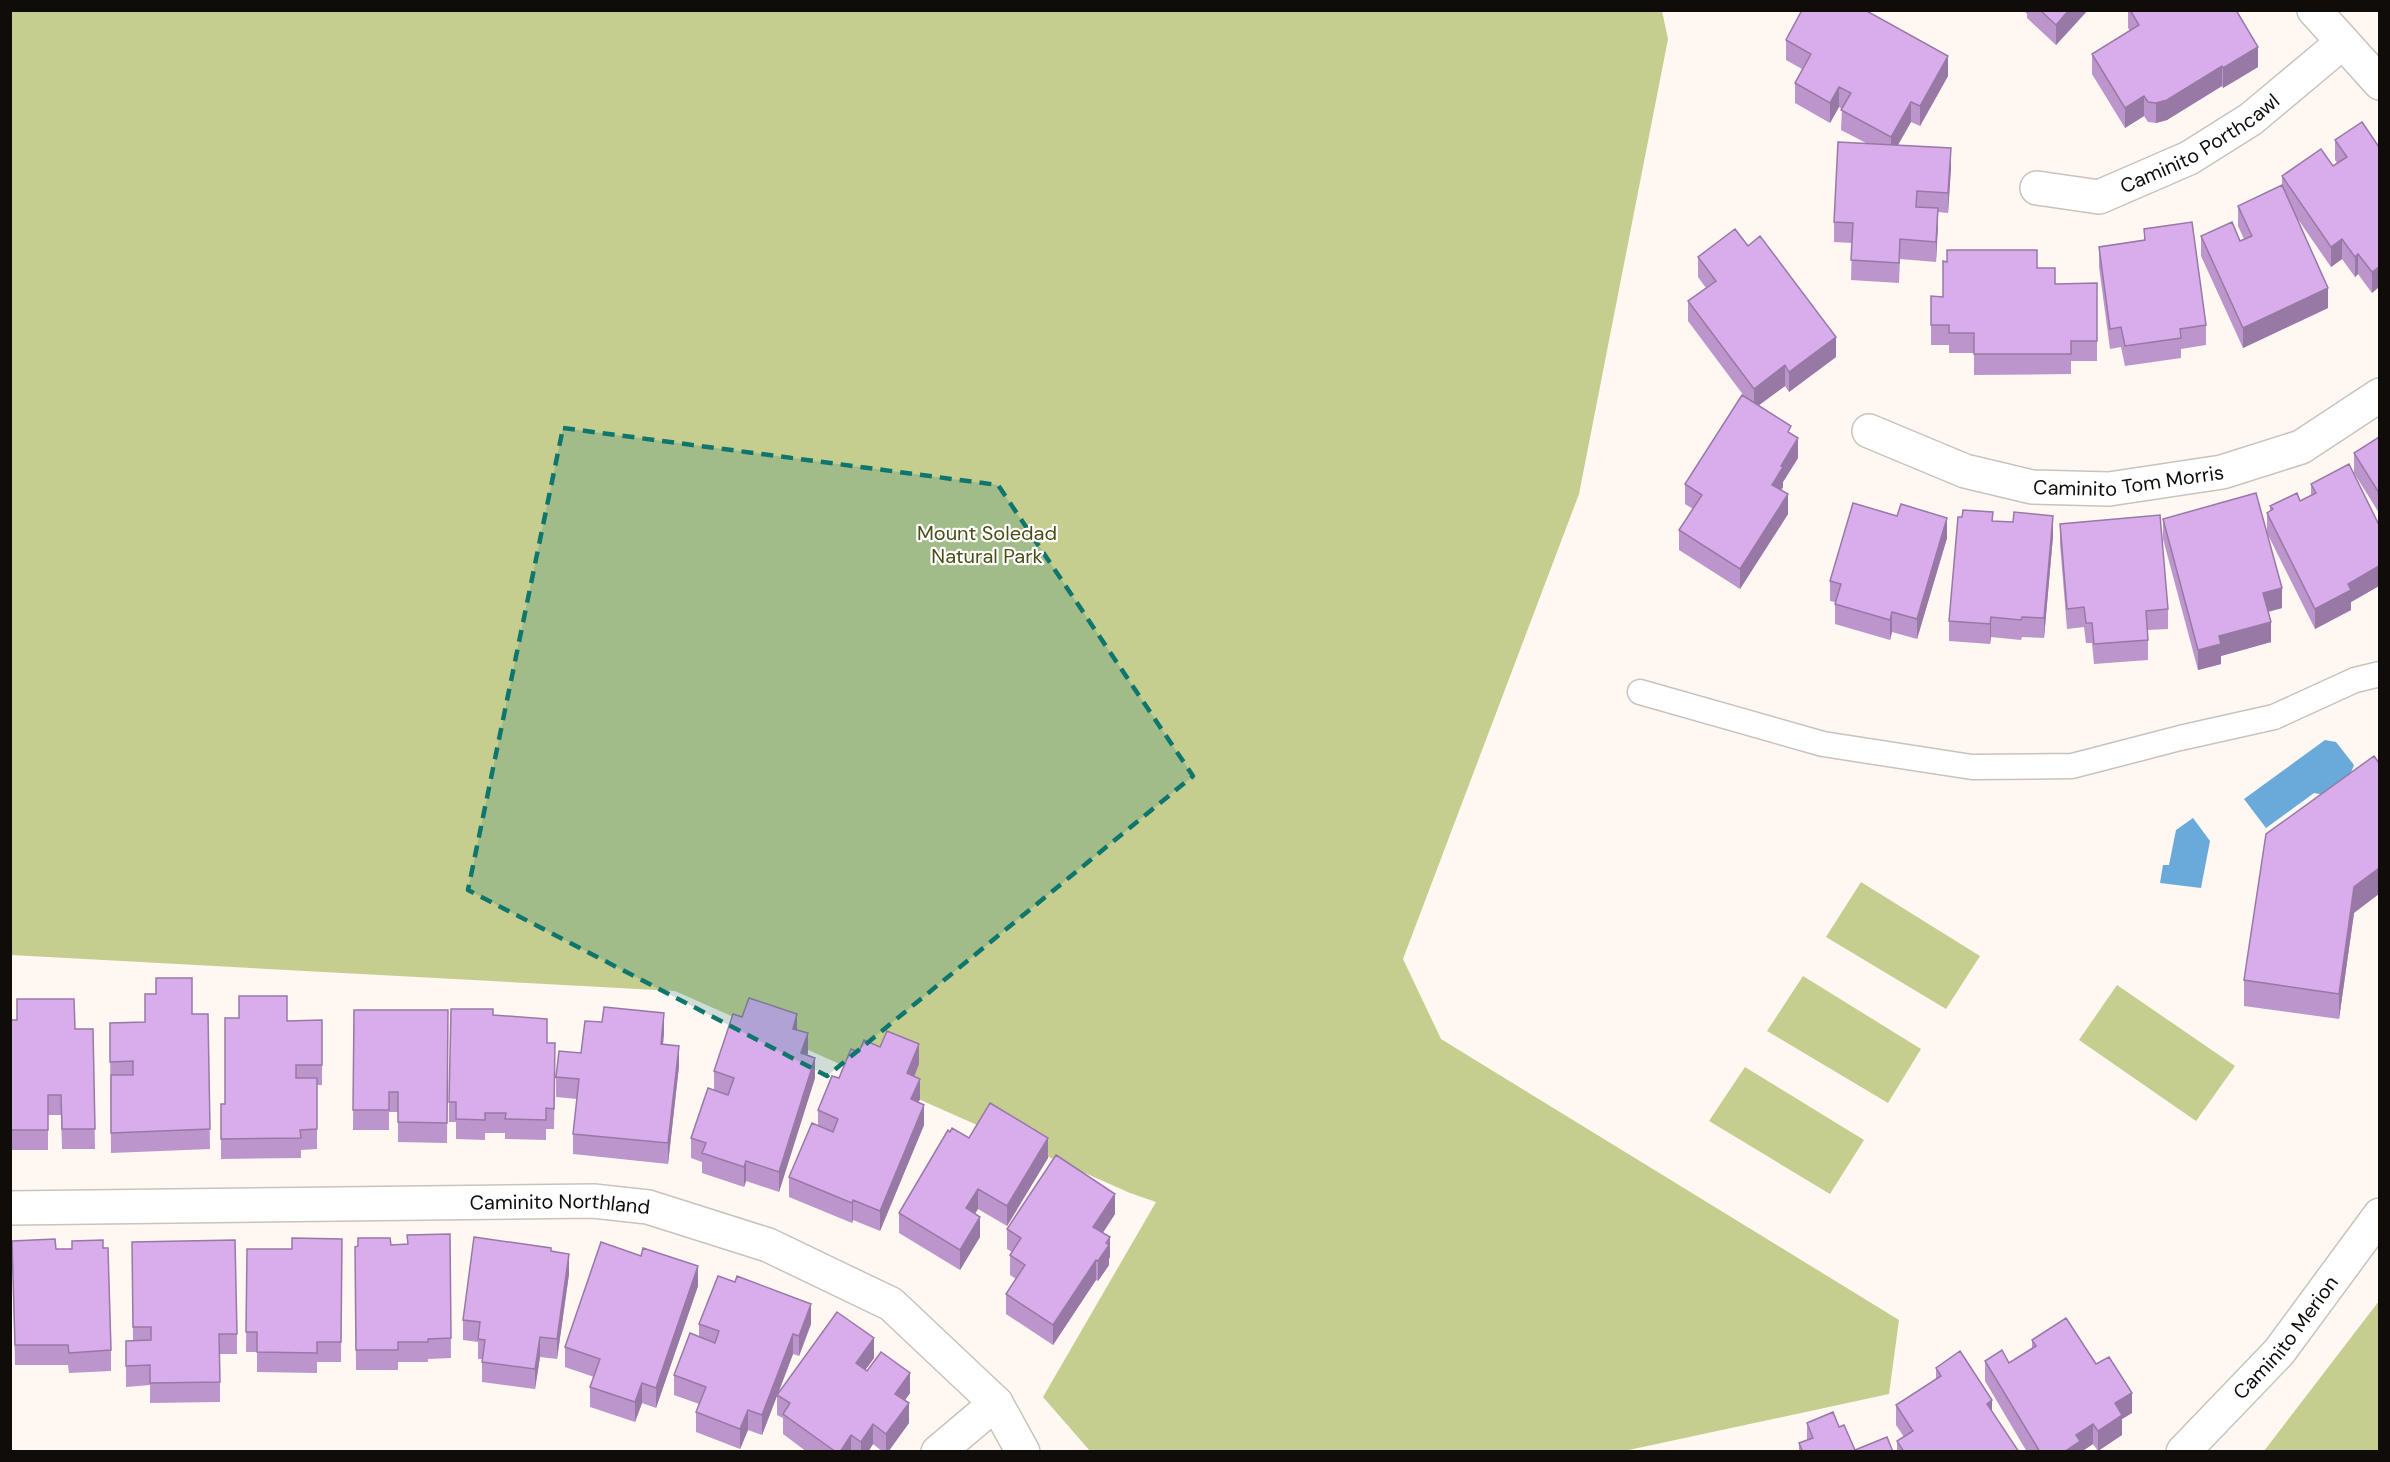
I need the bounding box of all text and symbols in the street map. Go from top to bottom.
street label: Caminito Porthcawl [2116,88,2285,199]
street label: Caminito Tom Morris [2033,459,2226,502]
park label: Mount Soledad Natural Park [917,520,1057,569]
street label: Caminito Northland [469,1188,651,1220]
street label: Caminito Merion [2227,1270,2344,1405]

